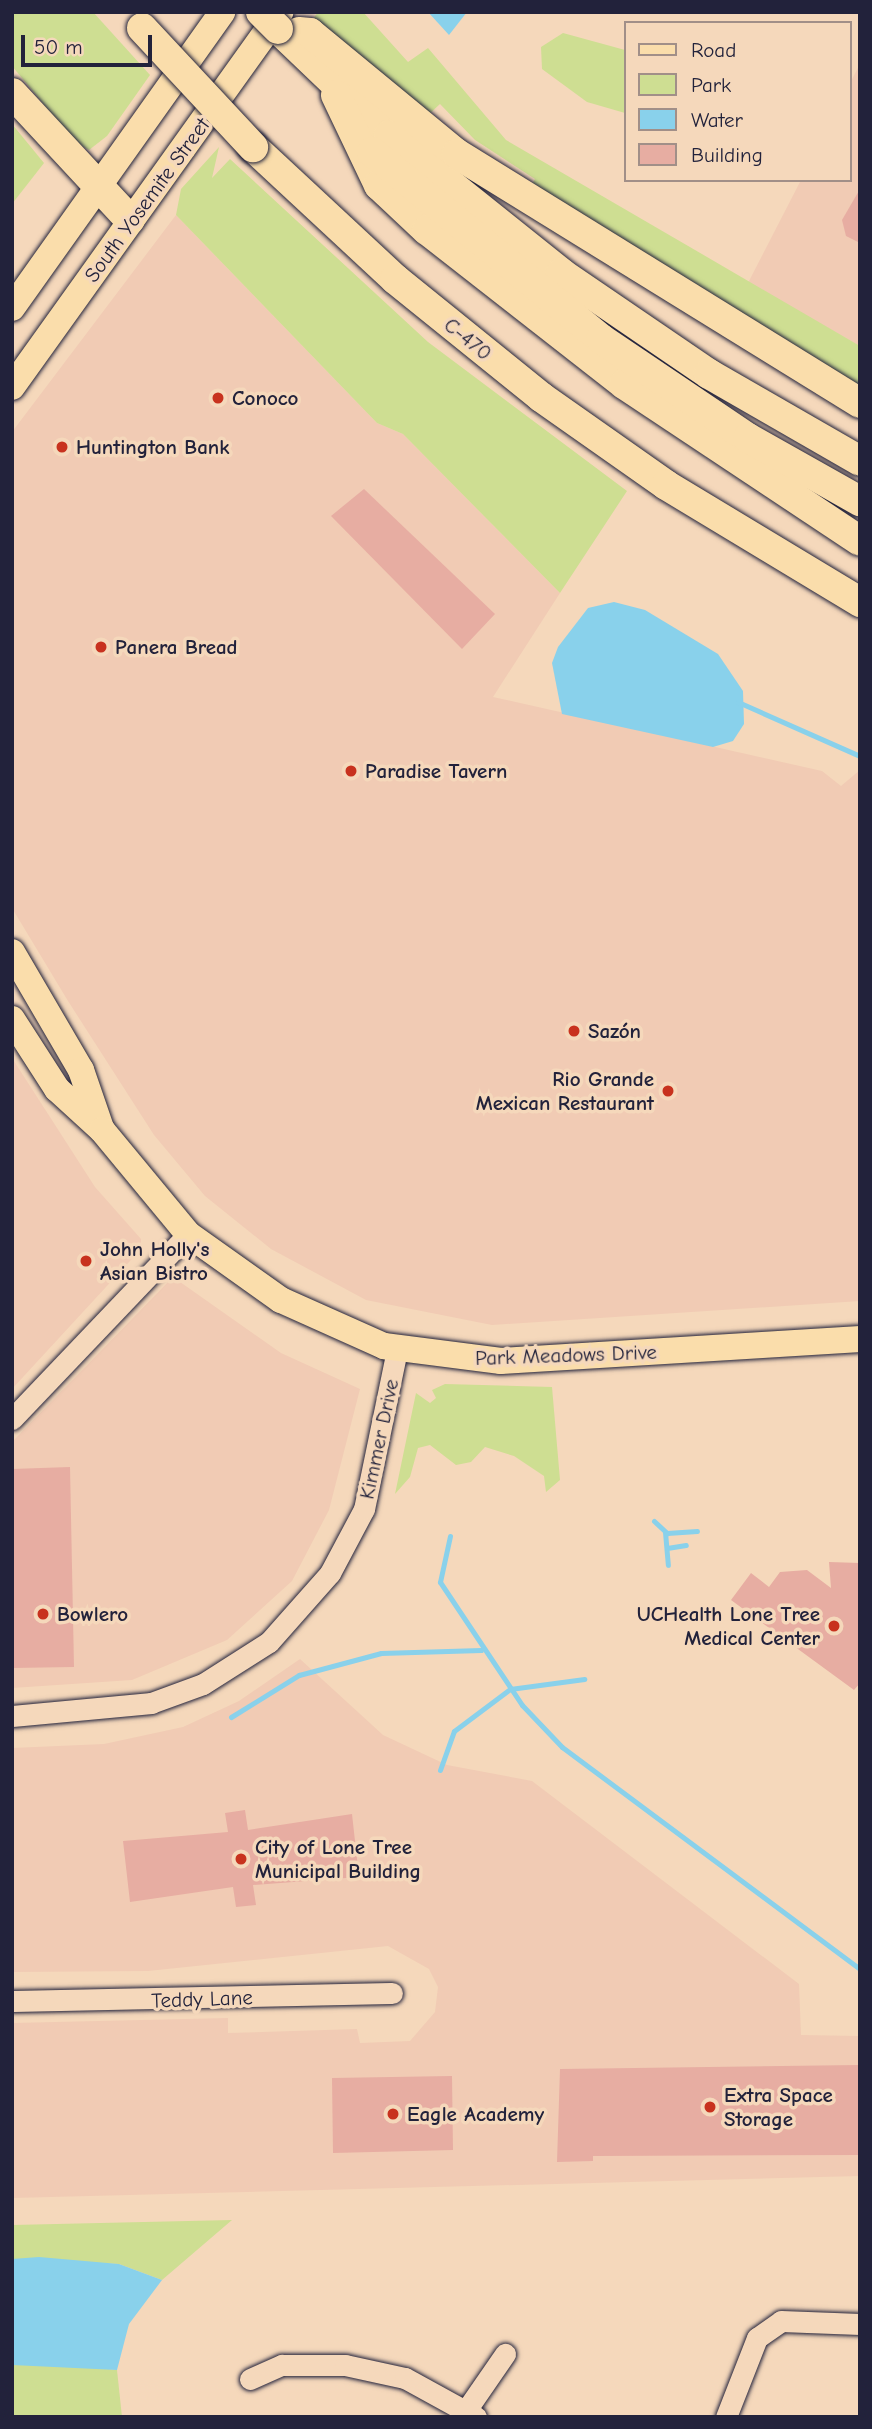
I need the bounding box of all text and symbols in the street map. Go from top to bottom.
scale bar [24,21,156,65]
legend [624,21,851,182]
text: 50 m [34,35,83,59]
text: Road [691,38,736,62]
text: Park [691,73,731,97]
text: Water [691,108,743,132]
street label: South Yosemite Street [79,113,215,287]
text: Building [691,143,763,167]
street label: C-470 [439,312,497,366]
place label: Conoco [232,385,298,411]
marker: Conoco [210,390,226,406]
place label: Huntington Bank [76,434,229,460]
marker: Huntington Bank [54,439,70,455]
place label: Panera Bread [115,634,238,660]
marker: Panera Bread [93,639,109,655]
place label: Paradise Tavern [365,758,507,784]
marker: Paradise Tavern [343,763,359,779]
place label: Sazón [588,1018,641,1044]
marker: Sazón [566,1023,582,1039]
place label: Rio Grande Mexican Restaurant [476,1066,654,1116]
marker: Rio Grande Mexican Restaurant [660,1083,676,1099]
place label: John Holly's Asian Bistro [100,1236,209,1286]
marker: John Holly's Asian Bistro [78,1253,94,1269]
street label: Park Meadows Drive [475,1339,657,1371]
street label: Kimmer Drive [354,1377,404,1501]
place label: Bowlero [57,1601,128,1627]
place label: UCHealth Lone Tree Medical Center [637,1601,820,1651]
marker: Bowlero [35,1606,51,1622]
marker: UCHealth Lone Tree Medical Center [826,1618,842,1634]
place label: City of Lone Tree Municipal Building [255,1834,421,1884]
marker: City of Lone Tree Municipal Building [233,1851,249,1867]
street label: Teddy Lane [151,1985,253,2013]
place label: Extra Space Storage [724,2082,833,2132]
marker: Extra Space Storage [702,2099,718,2115]
place label: Eagle Academy [407,2101,544,2127]
marker: Eagle Academy [385,2106,401,2122]

